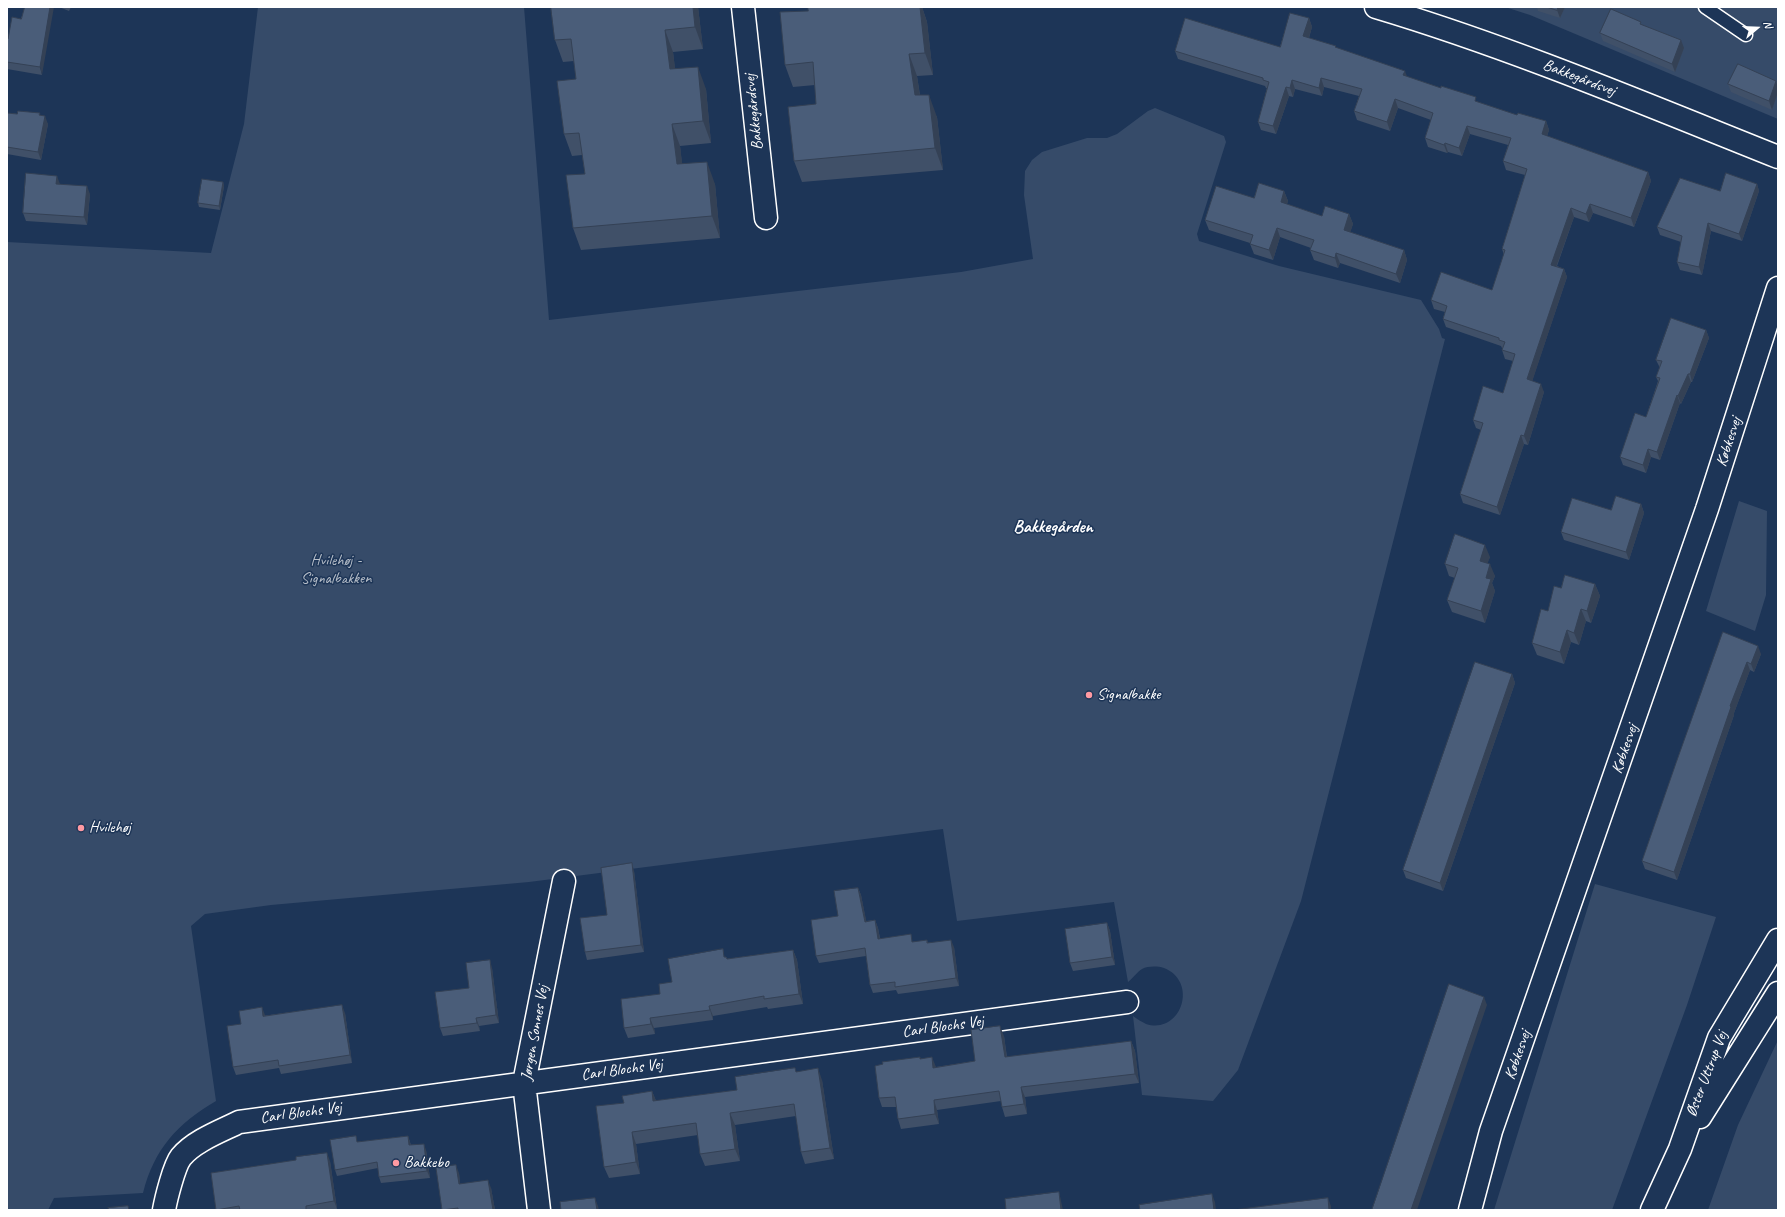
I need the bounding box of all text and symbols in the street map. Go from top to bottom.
north arrow [1737,8,1777,48]
text: N [1761,19,1776,30]
street label: Bakkegårdsvej [1540,55,1618,101]
street label: Bakkegårdsvej [740,73,768,151]
street label: Købkesvej [1712,415,1746,469]
district label: Bakkegården [1013,516,1093,538]
park label: Hvilehøj - Signalbakken [301,551,371,589]
place label: Signalbakke [1097,685,1160,705]
marker: Signalbakke [1084,690,1094,700]
street label: Købkesvej [1608,722,1642,776]
place label: Hvilehøj [89,818,131,838]
marker: Hvilehøj [76,823,86,833]
street label: Jørgen Sonnes Vej [517,984,553,1082]
street label: Carl Blochs Vej [901,1012,985,1042]
street label: Købkesvej [1501,1028,1535,1082]
street label: Øster Uttrup Vej [1682,1029,1732,1119]
street label: Carl Blochs Vej [580,1055,664,1085]
street label: Carl Blochs Vej [259,1098,343,1128]
place label: Bakkebo [404,1153,449,1173]
marker: Bakkebo [391,1158,401,1168]

